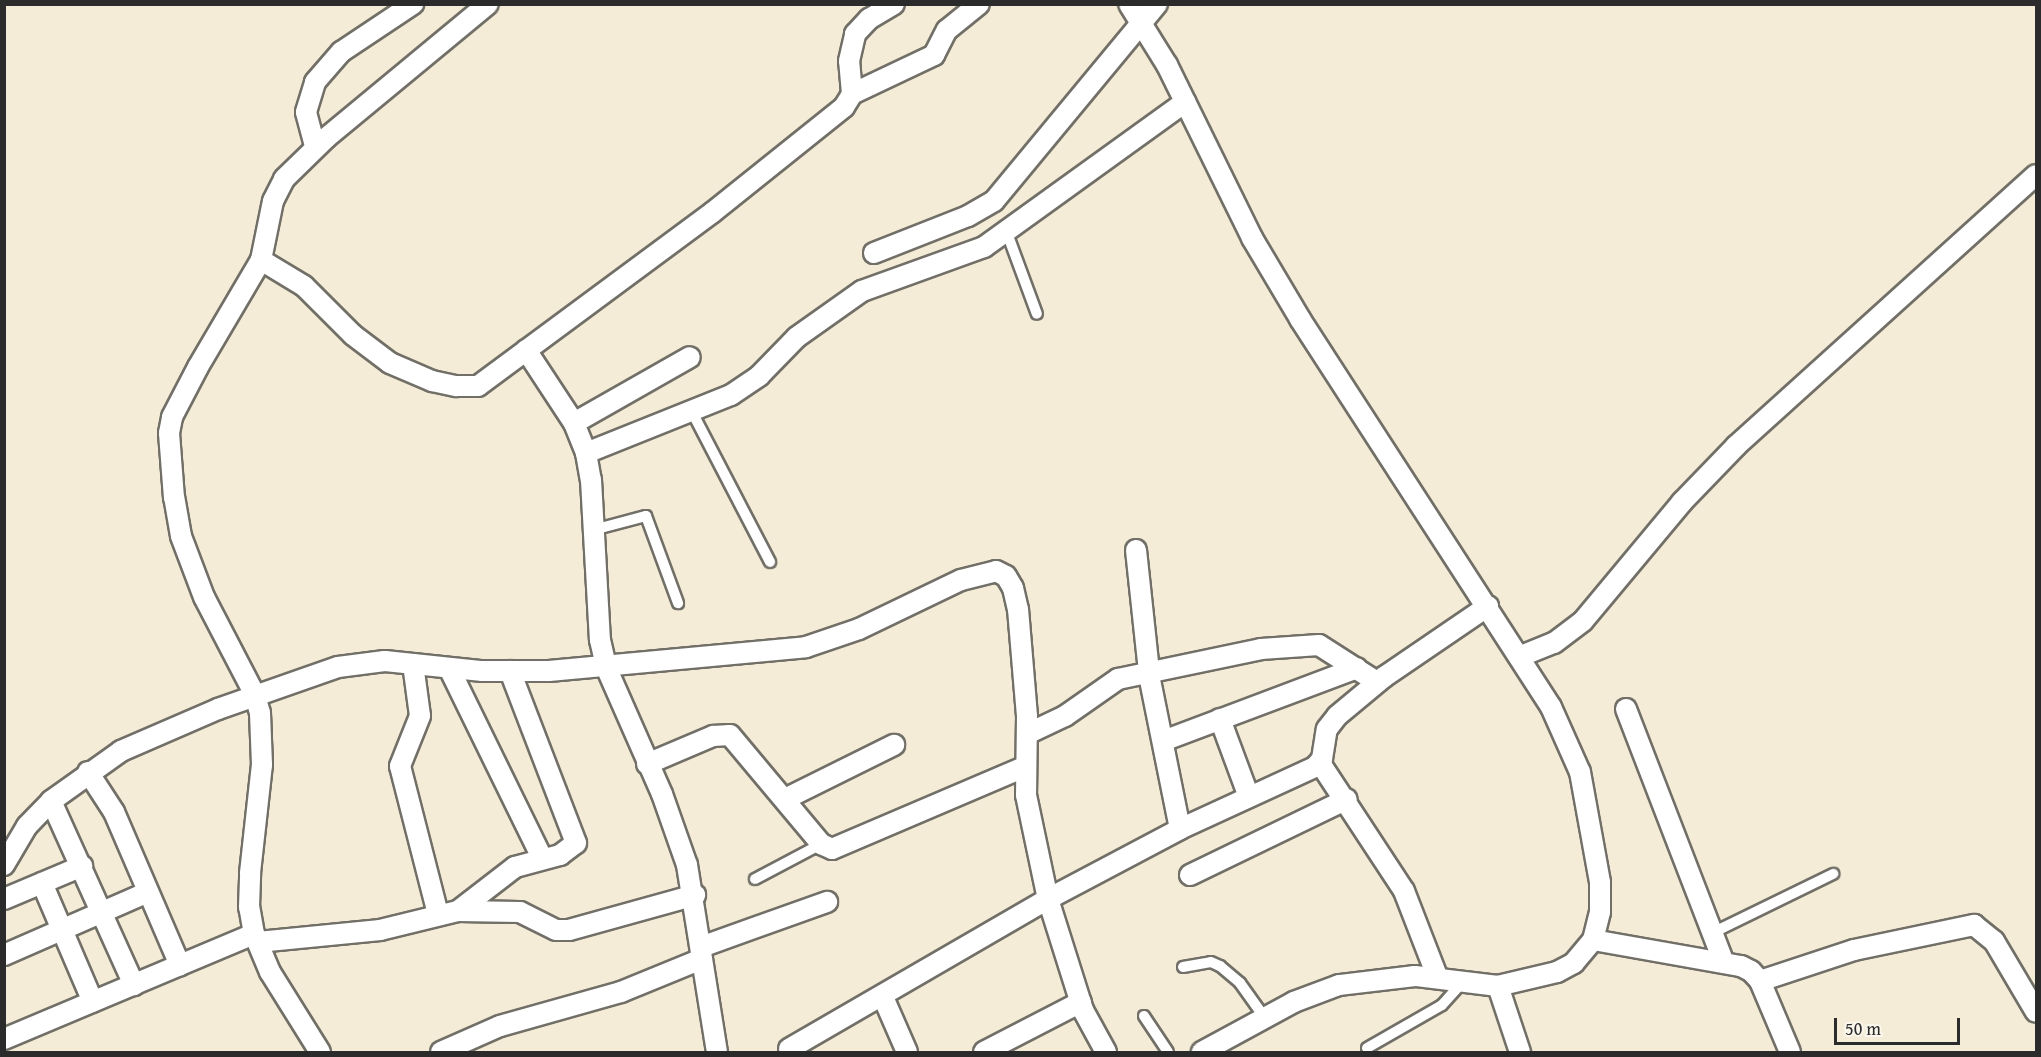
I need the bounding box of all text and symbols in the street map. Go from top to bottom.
scale bar [1837,1006,1963,1044]
text: 50 m [1845,1015,1881,1042]

